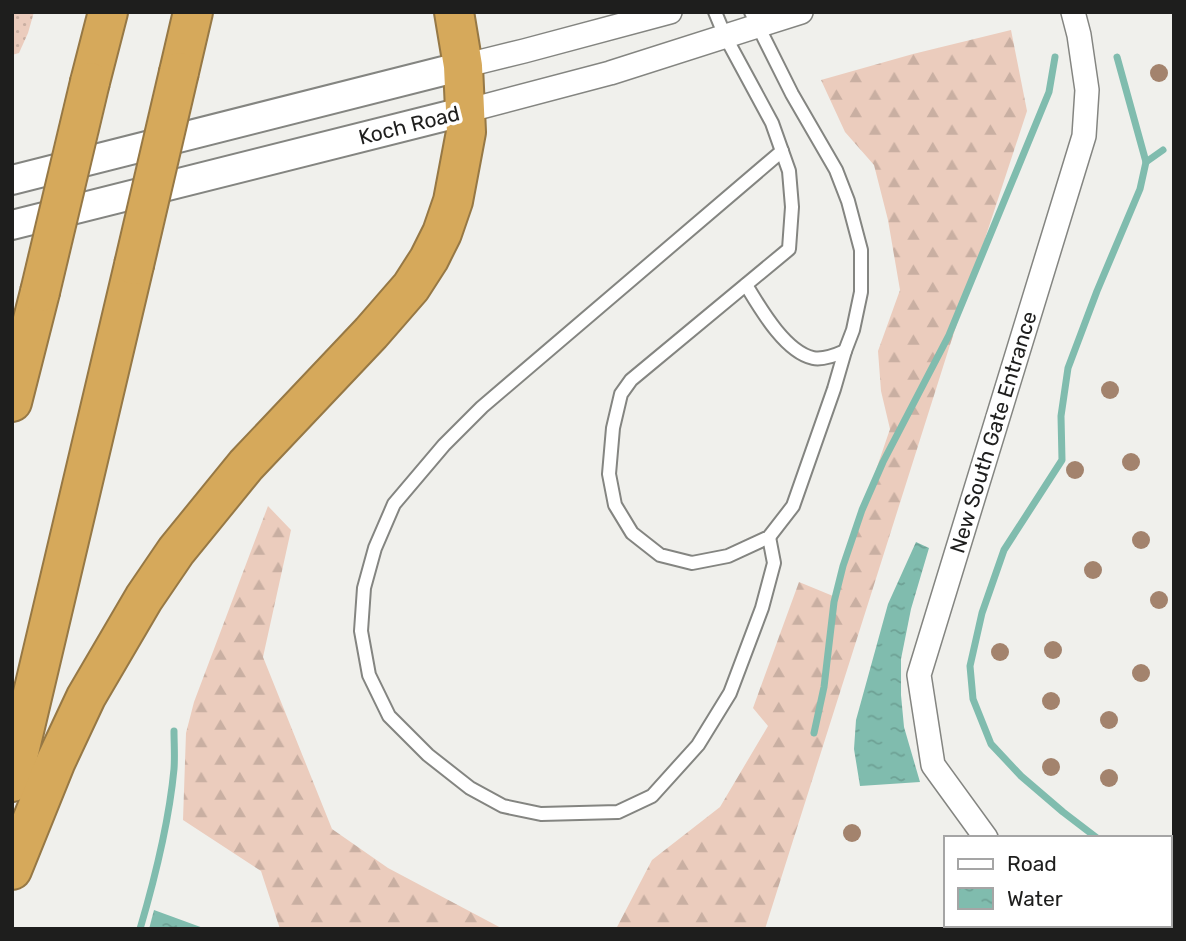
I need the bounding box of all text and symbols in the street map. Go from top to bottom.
street label: Koch Road [356,100,462,150]
street label: New South Gate Entrance [944,308,1042,556]
legend [944,836,1172,927]
text: Road [1007,851,1057,876]
text: Water [1007,886,1063,911]

